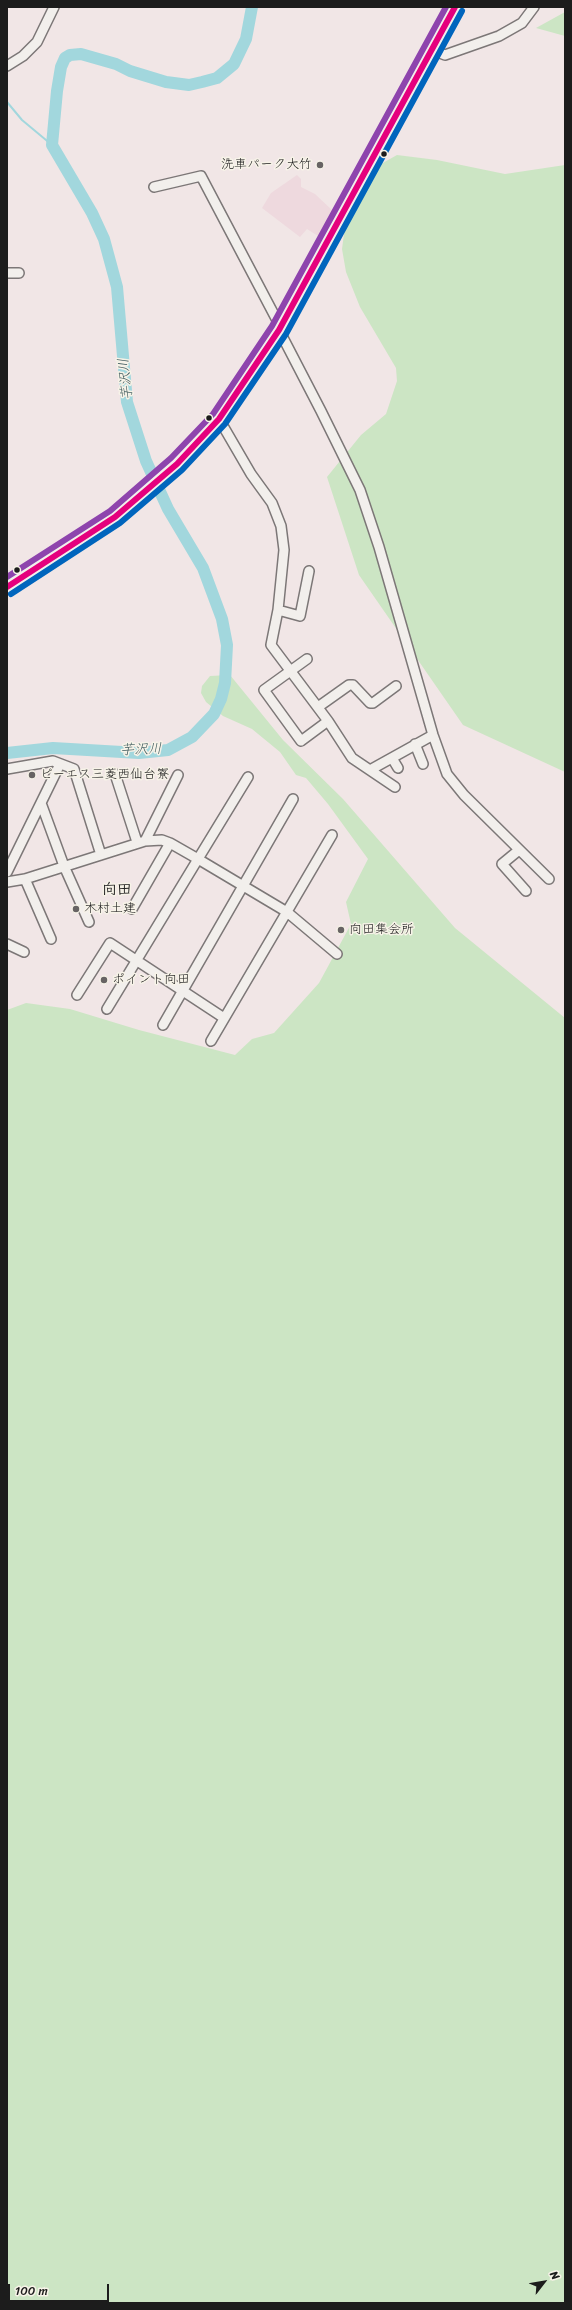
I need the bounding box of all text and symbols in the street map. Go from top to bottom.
unlabelled marker [379,149,389,159]
place label: 洗車パーク大竹 [221,157,312,173]
marker: 洗車パーク大竹 [315,160,325,170]
water label: 芋沢川 [115,357,137,401]
unlabelled marker [204,413,214,423]
unlabelled marker [12,565,22,575]
water label: 芋沢川 [120,741,162,759]
place label: ピーエス三菱西仙台寮 [40,767,169,783]
marker: ピーエス三菱西仙台寮 [27,770,37,780]
district label: 向田 [102,881,132,899]
place label: 木村土建 [84,901,136,917]
marker: 木村土建 [71,904,81,914]
place label: 向田集会所 [349,922,414,938]
marker: 向田集会所 [336,925,346,935]
place label: ポイント向田 [112,972,190,988]
marker: ポイント向田 [99,975,109,985]
north arrow [524,2262,564,2302]
text: N [545,2267,565,2284]
scale bar [10,2276,111,2302]
text: 100 m [15,2280,48,2302]

